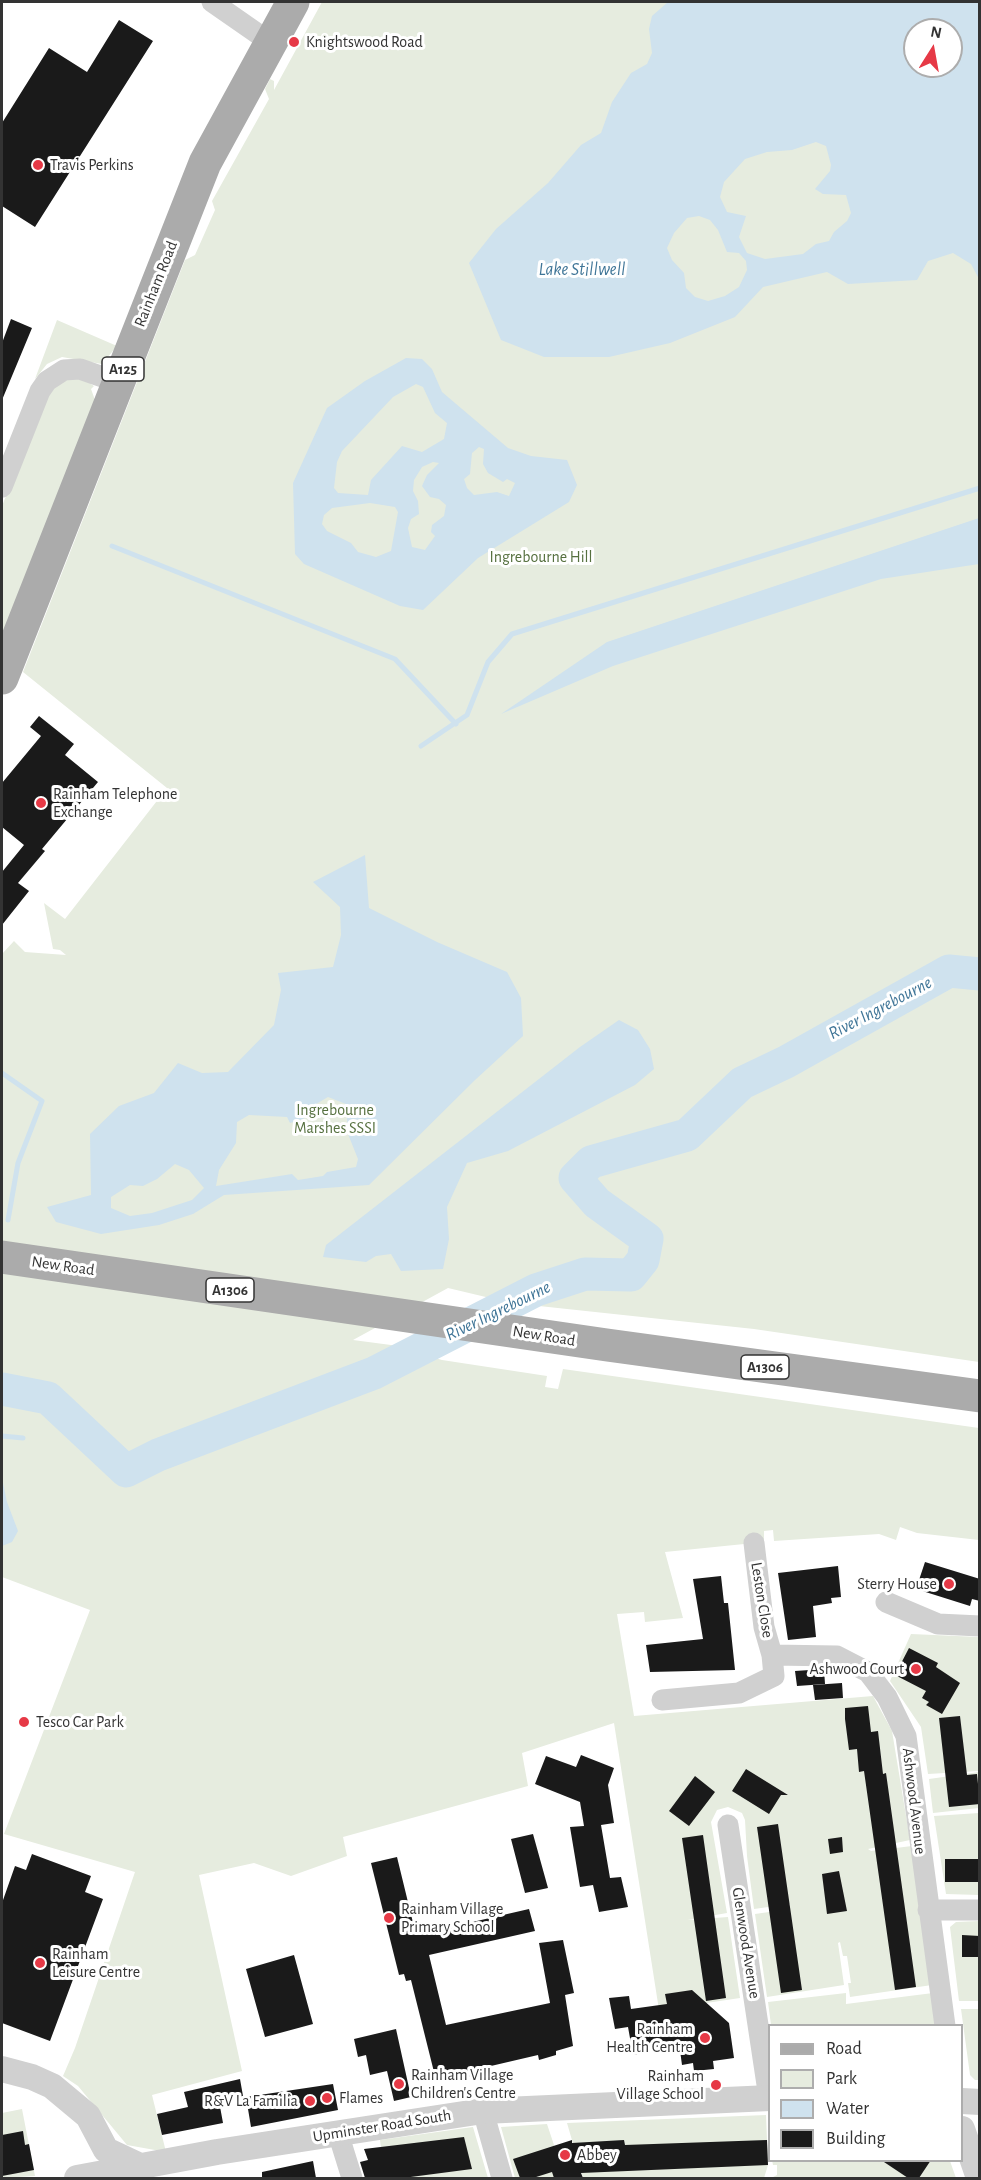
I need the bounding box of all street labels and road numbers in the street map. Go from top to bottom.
street label: Rainham Road [130,238,182,330]
road number: A125 [102,357,144,381]
street label: New Road [30,1252,96,1280]
road number: A1306 [206,1278,254,1302]
street label: New Road [511,1322,577,1350]
road number: A1306 [741,1355,789,1379]
street label: Leston Close [747,1561,777,1639]
street label: Ashwood Avenue [898,1747,930,1855]
street label: Glenwood Avenue [728,1886,764,2000]
street label: Upminster Road South [311,2106,453,2146]

